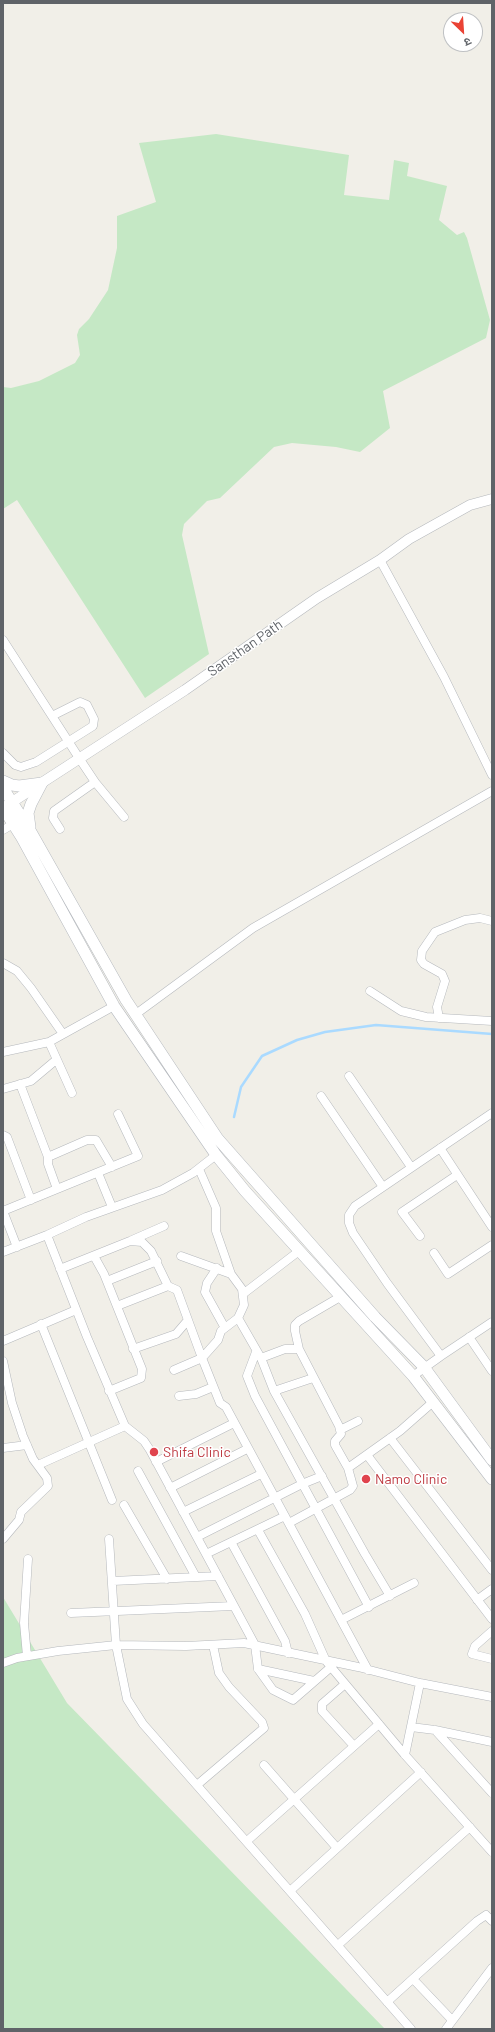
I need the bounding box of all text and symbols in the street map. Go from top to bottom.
north arrow [443,12,483,52]
text: उ [462,35,474,50]
street label: Sansthan Path [204,616,286,680]
place label: Shifa Clinic [163,1444,231,1460]
marker: Shifa Clinic [148,1446,160,1458]
place label: Namo Clinic [375,1471,447,1487]
marker: Namo Clinic [360,1473,372,1485]

